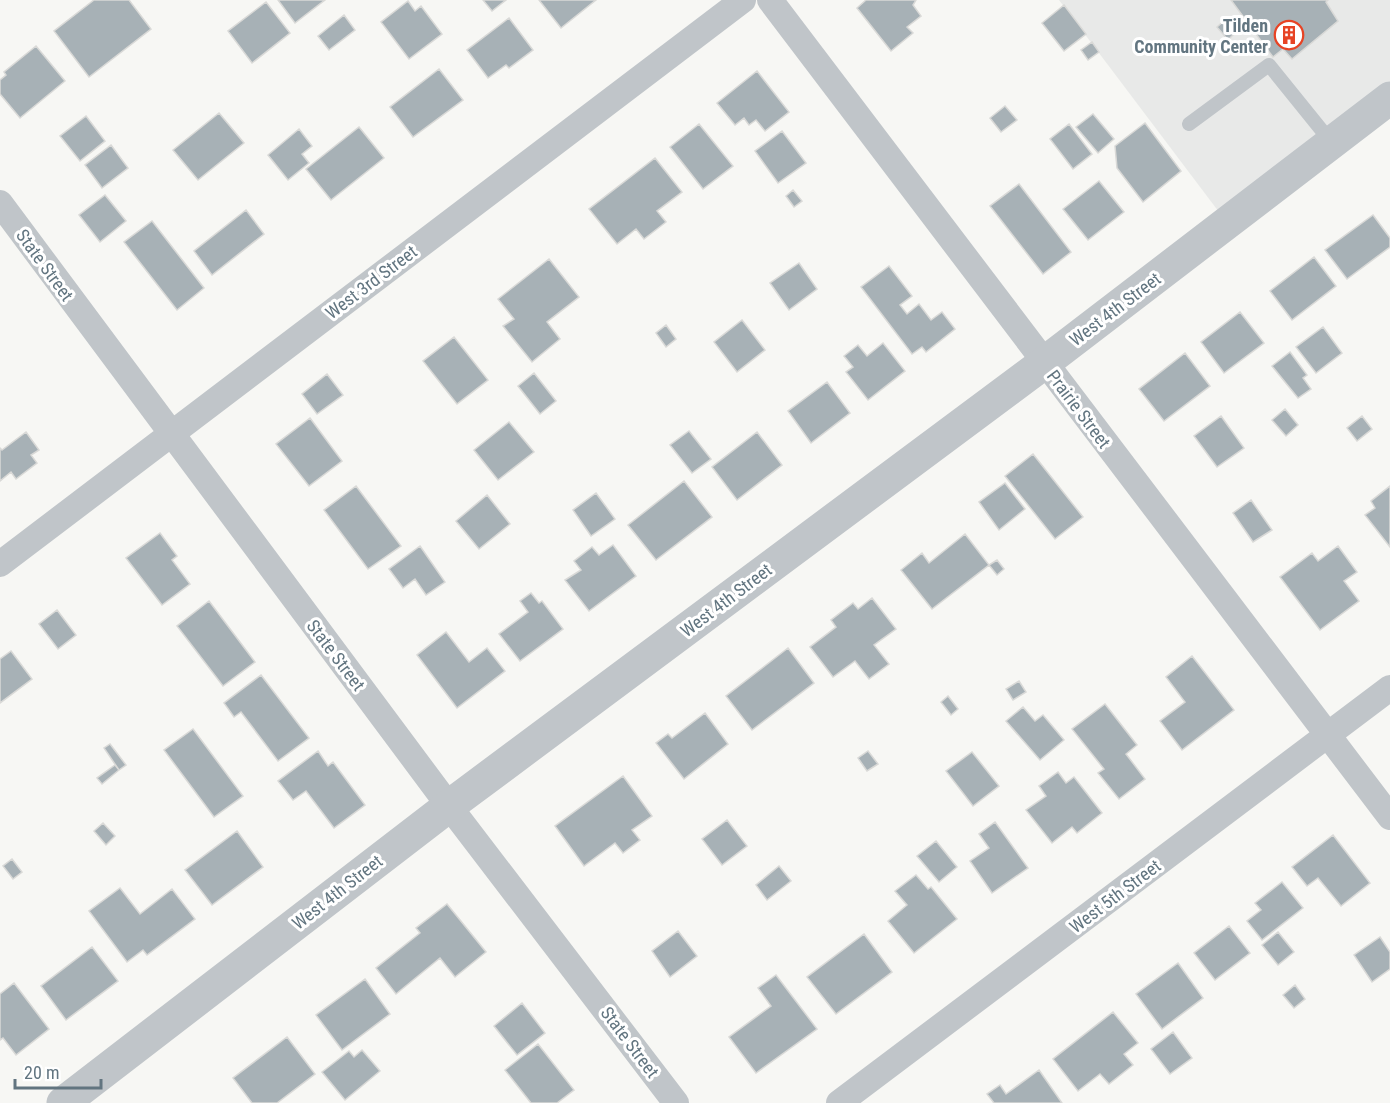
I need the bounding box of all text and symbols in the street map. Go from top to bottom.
place label: Tilden Community Center [1134,15,1268,57]
building icon: Tilden Community Center [1273,19,1305,51]
street label: State Street [12,225,78,305]
street label: West 3rd Street [321,241,421,323]
street label: West 4th Street [1065,268,1165,350]
street label: Prairie Street [1043,366,1115,452]
street label: West 4th Street [676,559,776,641]
street label: State Street [303,615,369,695]
street label: West 4th Street [288,850,386,934]
street label: West 5th Street [1065,855,1165,937]
street label: State Street [597,1002,663,1082]
scale bar [15,1052,100,1090]
text: 20 m [24,1062,59,1083]

